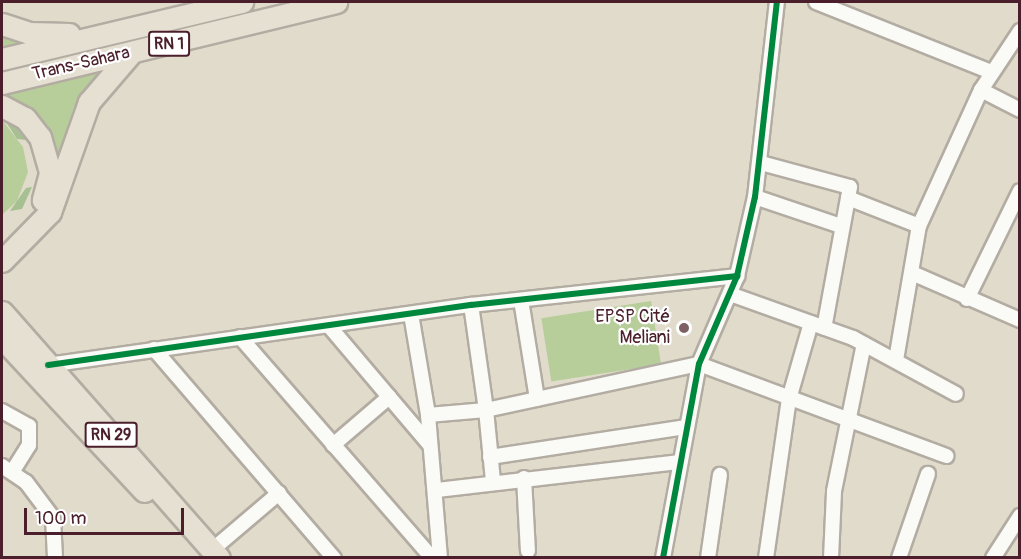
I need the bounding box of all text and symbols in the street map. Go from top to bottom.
road number: RN 1 [148,31,190,57]
street label: Trans-Sahara [30,42,132,86]
place label: EPSP Cité Meliani [595,307,670,350]
marker: EPSP Cité Meliani [675,319,693,337]
road number: RN 29 [84,422,138,448]
scale bar [27,496,188,534]
text: 100 m [35,507,87,530]

